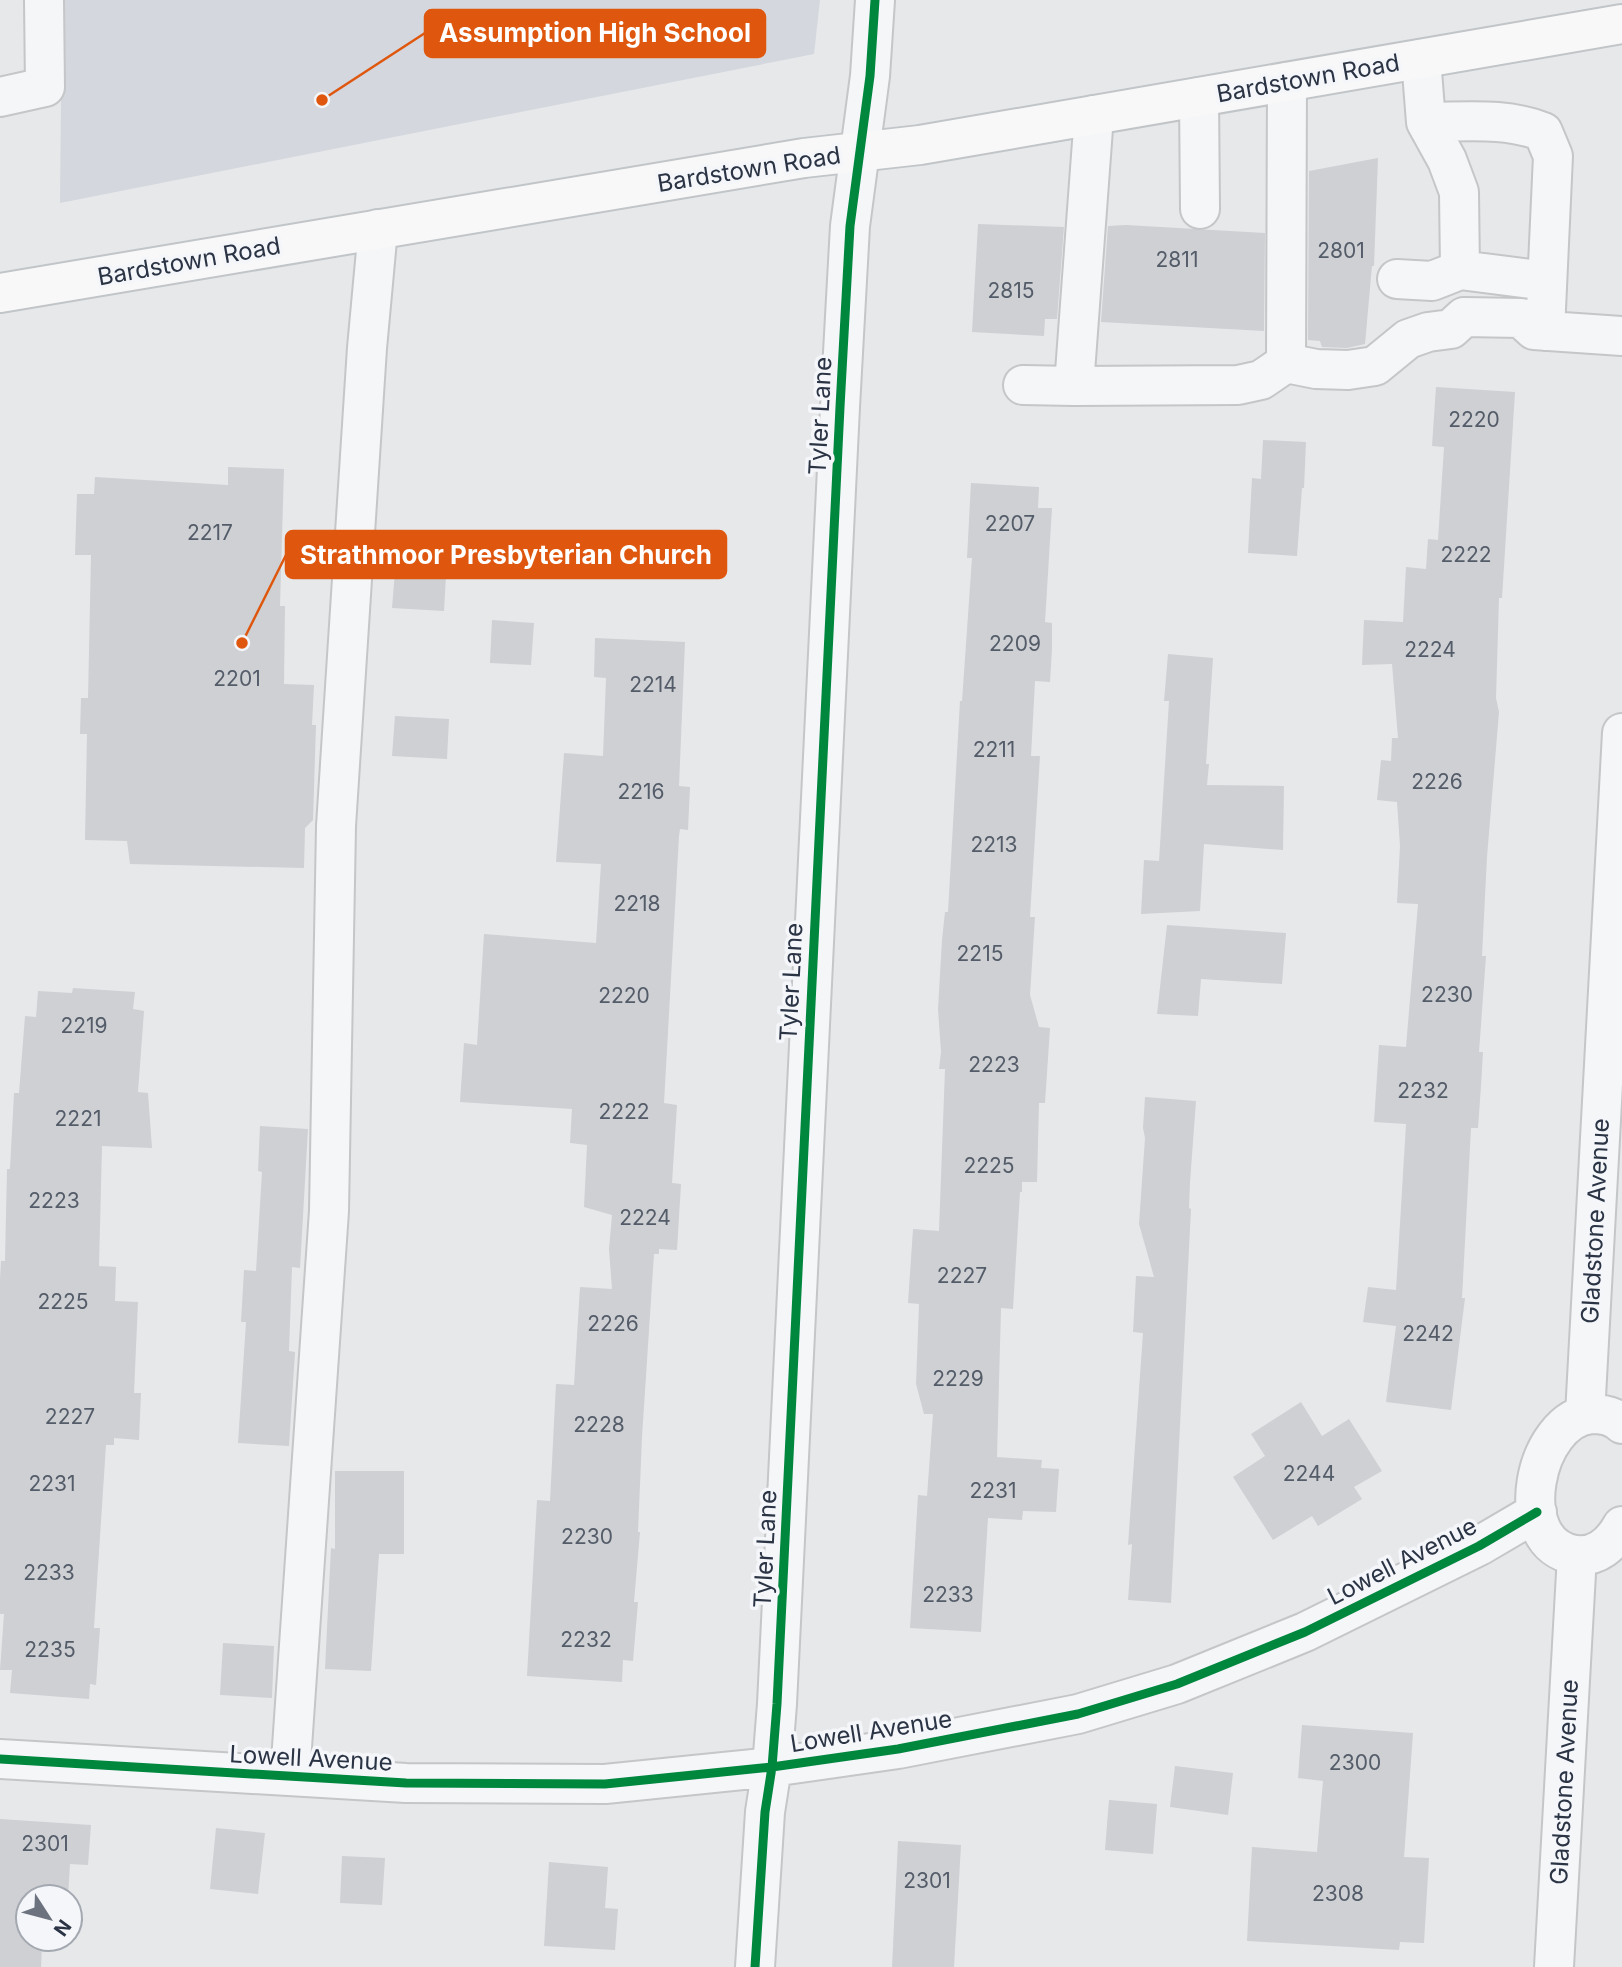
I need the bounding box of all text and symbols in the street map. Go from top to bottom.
callout: Assumption High School [425,10,765,57]
text: Assumption High School [439,17,751,48]
street label: Bardstown Road [1214,48,1402,108]
street label: Bardstown Road [655,140,843,198]
street label: Bardstown Road [95,231,283,291]
house number: 2801 [1317,238,1365,263]
house number: 2811 [1156,247,1198,272]
house number: 2815 [987,278,1035,303]
street label: Tyler Lane [802,356,838,476]
house number: 2220 [1448,407,1500,432]
house number: 2207 [985,511,1035,536]
house number: 2217 [187,520,233,545]
callout: Strathmoor Presbyterian Church [286,531,726,578]
text: Strathmoor Presbyterian Church [300,539,712,570]
house number: 2222 [1440,542,1492,567]
house number: 2209 [989,631,1041,656]
house number: 2224 [1404,637,1456,662]
house number: 2201 [213,666,261,691]
house number: 2214 [629,672,677,697]
house number: 2211 [973,737,1015,762]
house number: 2226 [1411,769,1463,794]
house number: 2216 [617,779,665,804]
house number: 2213 [970,832,1018,857]
house number: 2218 [613,891,661,916]
street label: Tyler Lane [773,922,809,1042]
house number: 2215 [957,941,1003,966]
house number: 2230 [1421,982,1473,1007]
house number: 2220 [598,983,650,1008]
house number: 2219 [60,1013,108,1038]
house number: 2223 [968,1052,1020,1077]
house number: 2232 [1397,1078,1449,1103]
house number: 2222 [598,1099,650,1124]
house number: 2221 [55,1106,101,1131]
street label: Gladstone Avenue [1575,1117,1615,1325]
house number: 2225 [963,1153,1015,1178]
house number: 2223 [28,1188,80,1213]
house number: 2224 [619,1205,671,1230]
house number: 2227 [937,1263,987,1288]
house number: 2225 [37,1289,89,1314]
house number: 2226 [587,1311,639,1336]
house number: 2242 [1402,1321,1454,1346]
house number: 2229 [932,1366,984,1391]
house number: 2227 [45,1404,95,1429]
house number: 2228 [573,1412,625,1437]
house number: 2244 [1283,1461,1335,1486]
house number: 2231 [28,1471,76,1496]
house number: 2231 [969,1478,1017,1503]
street label: Tyler Lane [747,1489,783,1609]
street label: Lowell Avenue [1323,1511,1481,1611]
house number: 2230 [561,1524,613,1549]
house number: 2233 [23,1560,75,1585]
house number: 2233 [922,1582,974,1607]
house number: 2232 [560,1627,612,1652]
house number: 2235 [24,1637,76,1662]
street label: Gladstone Avenue [1544,1678,1584,1886]
street label: Lowell Avenue [788,1704,954,1758]
street label: Lowell Avenue [229,1739,393,1777]
house number: 2300 [1329,1750,1381,1775]
house number: 2301 [21,1831,69,1856]
house number: 2301 [903,1868,951,1893]
house number: 2308 [1312,1881,1364,1906]
north arrow [14,1883,84,1953]
text: N [49,1915,76,1940]

